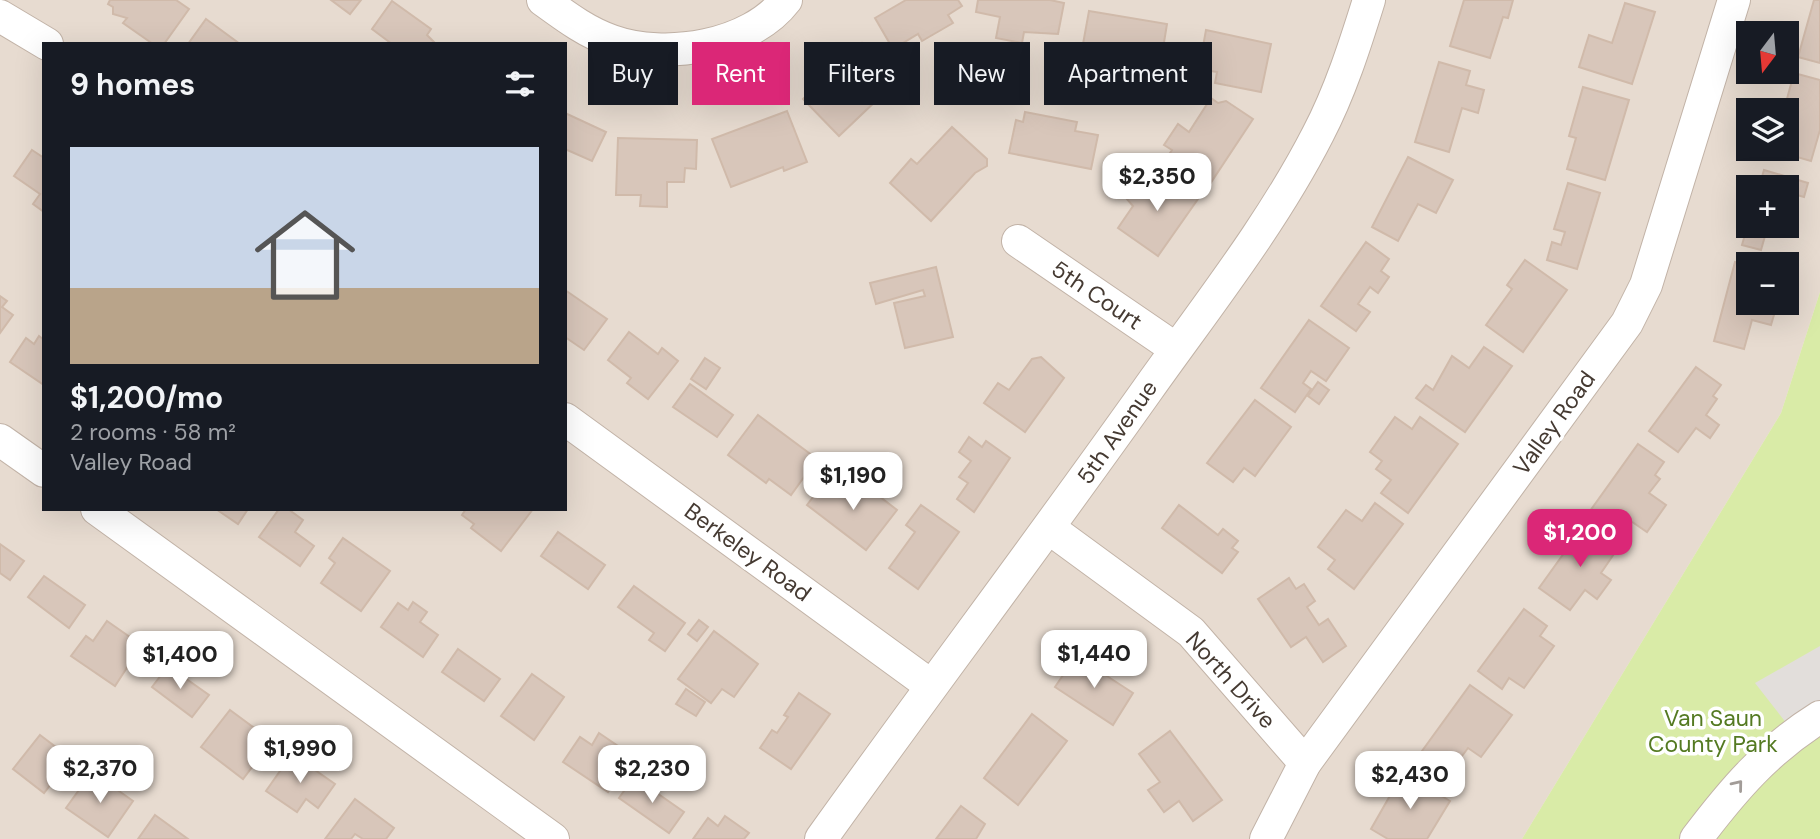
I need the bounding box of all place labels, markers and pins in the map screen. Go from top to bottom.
pin: $2,350 [1100,154,1214,213]
pin: $1,190 [796,452,910,512]
pin: $1,200 [1523,510,1637,569]
pin: $1,440 [1037,630,1151,690]
pin: $1,400 [123,632,237,691]
pin: $1,990 [243,726,357,785]
pin: $2,370 [43,746,157,805]
pin: $2,230 [595,746,709,805]
pin: $2,430 [1353,752,1467,811]

